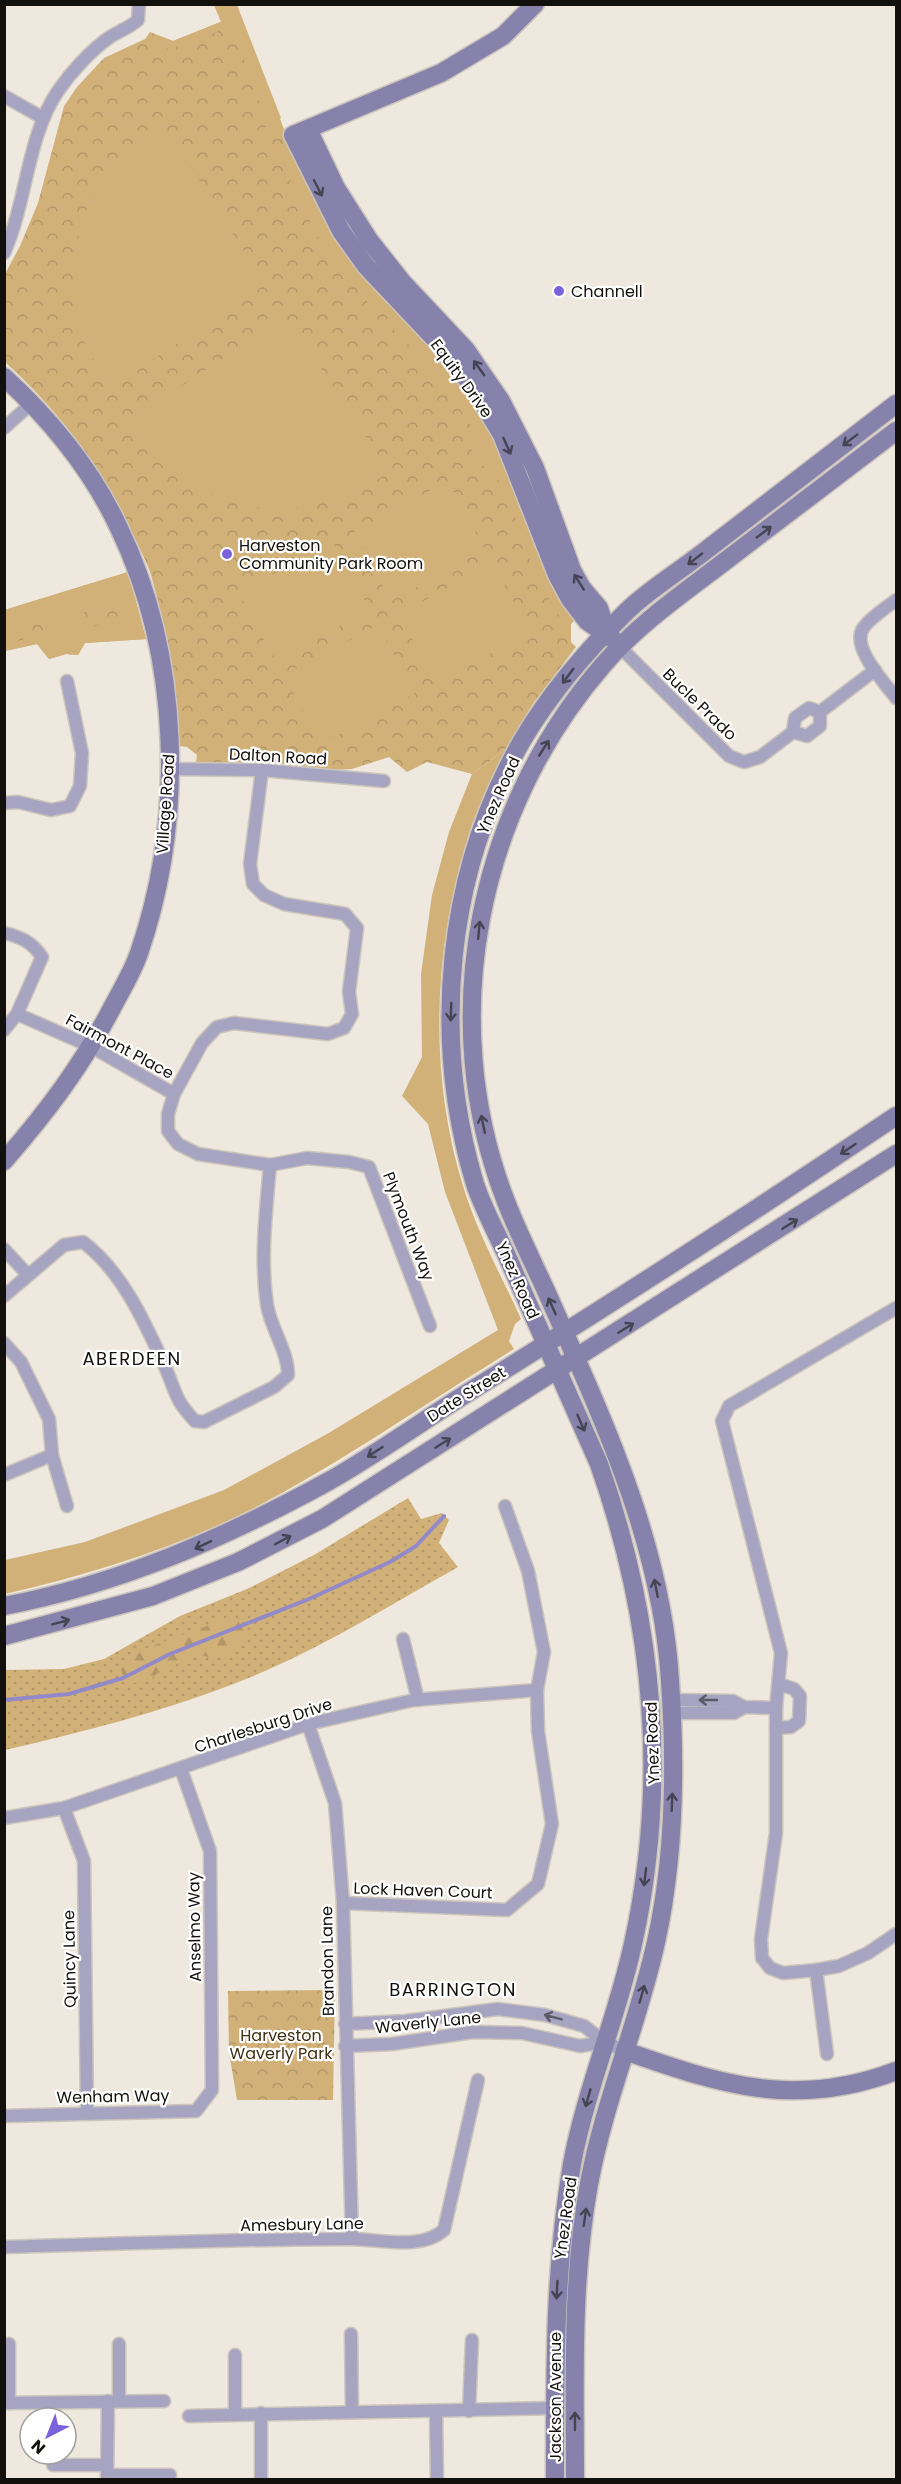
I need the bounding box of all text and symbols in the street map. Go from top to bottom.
one-way arrow [313,179,324,197]
place label: Channell [571,280,643,303]
marker: Channell [552,284,566,298]
street label: Equity Drive [425,334,498,422]
one-way arrow [473,361,486,377]
one-way arrow [842,433,858,446]
one-way arrow [501,436,513,454]
one-way arrow [755,525,771,538]
place label: Harveston Community Park Room [239,534,423,575]
marker: Harveston Community Park Room [220,547,234,561]
one-way arrow [688,552,704,565]
one-way arrow [572,574,584,591]
street label: Bucle Prado [657,663,742,746]
one-way arrow [562,668,575,684]
one-way arrow [538,740,550,757]
street label: Dalton Road [228,742,328,771]
street label: Village Road [151,753,180,855]
street label: Ynez Road [471,753,526,838]
one-way arrow [473,921,484,941]
one-way arrow [445,1002,456,1022]
street label: Fairmont Place [62,1008,178,1085]
one-way arrow [477,1115,488,1134]
one-way arrow [840,1143,857,1155]
street label: Plymouth Way [377,1168,440,1284]
one-way arrow [782,1217,799,1230]
street label: Ynez Road [490,1238,545,1323]
one-way arrow [546,1297,558,1315]
one-way arrow [617,1322,634,1334]
district label: ABERDEEN [82,1346,182,1371]
street label: Date Street [422,1361,510,1428]
one-way arrow [576,1414,588,1432]
one-way arrow [434,1437,451,1449]
one-way arrow [366,1445,383,1458]
one-way arrow [274,1534,291,1546]
one-way arrow [195,1539,213,1551]
one-way arrow [650,1578,661,1598]
one-way arrow [51,1616,70,1627]
street label: Charlesburg Drive [191,1692,335,1759]
one-way arrow [699,1695,719,1706]
street label: Ynez Road [640,1701,665,1785]
one-way arrow [667,1793,678,1813]
one-way arrow [639,1866,650,1886]
street label: Anselmo Way [182,1872,207,1982]
street label: Lock Haven Court [353,1877,493,1904]
street label: Brandon Lane [315,1906,340,2016]
street label: Quincy Lane [57,1910,82,2008]
district label: BARRINGTON [389,1977,517,2002]
one-way arrow [637,1985,648,2004]
street label: Waverly Lane [374,2005,482,2039]
one-way arrow [544,2011,563,2023]
park label: Harveston Waverly Park [230,2024,333,2065]
street label: Wenham Way [56,2084,170,2109]
one-way arrow [582,2089,594,2108]
street label: Ynez Road [548,2176,583,2261]
one-way arrow [579,2208,590,2227]
street label: Amesbury Lane [240,2212,364,2237]
one-way arrow [551,2280,562,2300]
street label: Jackson Avenue [544,2332,567,2462]
north arrow [18,2406,78,2466]
one-way arrow [569,2412,581,2432]
text: N [26,2434,50,2459]

